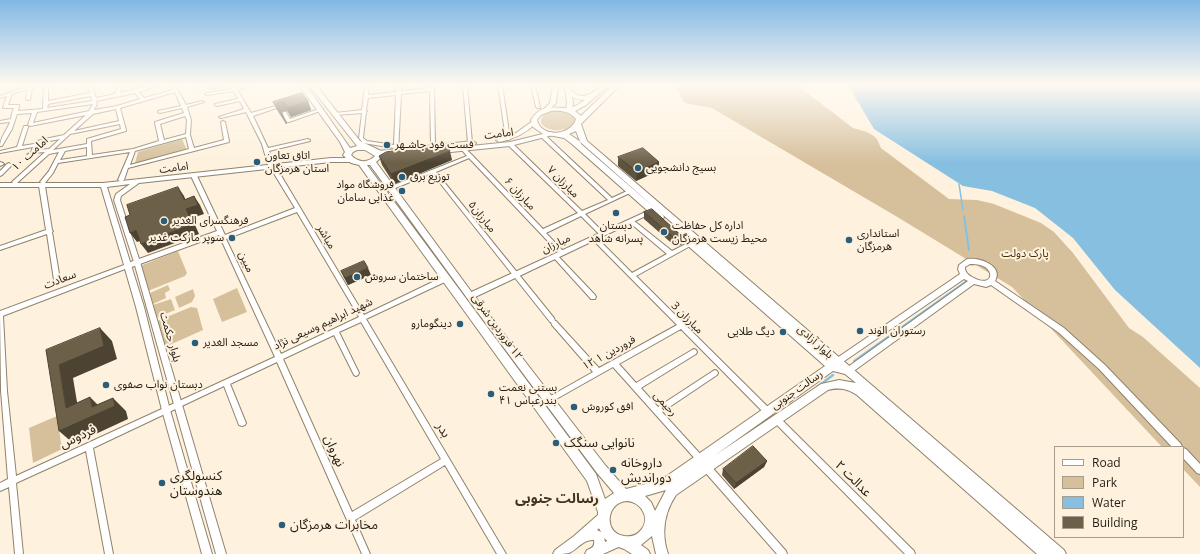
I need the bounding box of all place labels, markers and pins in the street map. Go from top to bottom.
place label: فست فود جاشـهر [395,138,474,152]
marker: فست فود جاشـهر [382,140,392,150]
place label: اتاق تعاون استان هرمزگان [265,149,329,175]
marker: اتاق تعاون استان هرمزگان [252,157,262,167]
place label: بسیج دانشجویی [646,161,716,175]
marker: بسیج دانشجویی [633,163,643,173]
place label: توزیع برق [410,170,450,184]
marker: توزیع برق [397,172,407,182]
place label: فروشگاه مواد غذایی سامان [336,178,394,204]
marker: فروشگاه مواد غذایی سامان [397,186,407,196]
marker: دبستان پسرانه شاهد [611,208,621,218]
place label: فرهنگسرای الغدیر [172,214,248,228]
marker: فرهنگسرای الغدیر [159,216,169,226]
place label: دبستان پسرانه شاهد [589,219,643,245]
place label: اداره کل حفاظت محیط زیست هرمزگان [672,219,767,245]
marker: اداره کل حفاظت محیط زیست هرمزگان [659,227,669,237]
place label: استانداری هرمزگان [857,227,899,253]
place label: سوپر مارکت غدیر [149,231,224,245]
marker: سوپر مارکت غدیر [227,233,237,243]
marker: استانداری هرمزگان [844,235,854,245]
place label: ساختمان سروش [365,270,439,284]
marker: ساختمان سروش [352,272,362,282]
place label: دینگومارو [411,317,452,331]
marker: دینگومارو [455,319,465,329]
place label: رستوران الوند [868,324,926,338]
place label: دیگ طلایی [727,325,775,339]
marker: رستوران الوند [855,326,865,336]
marker: دیگ طلایی [778,327,788,337]
place label: مسجد الغدیر [203,336,259,350]
marker: مسجد الغدیر [190,338,200,348]
place label: دبستان نواب صفوی [114,378,203,392]
marker: دبستان نواب صفوی [101,380,111,390]
place label: بستنی نعمت بندرعباس ۴۱ [499,381,557,407]
marker: بستنی نعمت بندرعباس ۴۱ [486,389,496,399]
place label: افق کوروش [582,400,633,414]
marker: افق کوروش [569,402,579,412]
place label: نانوایی سنگک [564,435,635,451]
marker: نانوایی سنگک [551,438,561,448]
place label: داروخانه دوراندیش [621,455,671,486]
marker: داروخانه دوراندیش [608,465,618,475]
place label: کنسولگری هندوستان [170,468,222,499]
marker: کنسولگری هندوستان [157,478,167,488]
place label: مخابرات هرمزگان [290,517,378,533]
marker: مخابرات هرمزگان [277,520,287,530]

